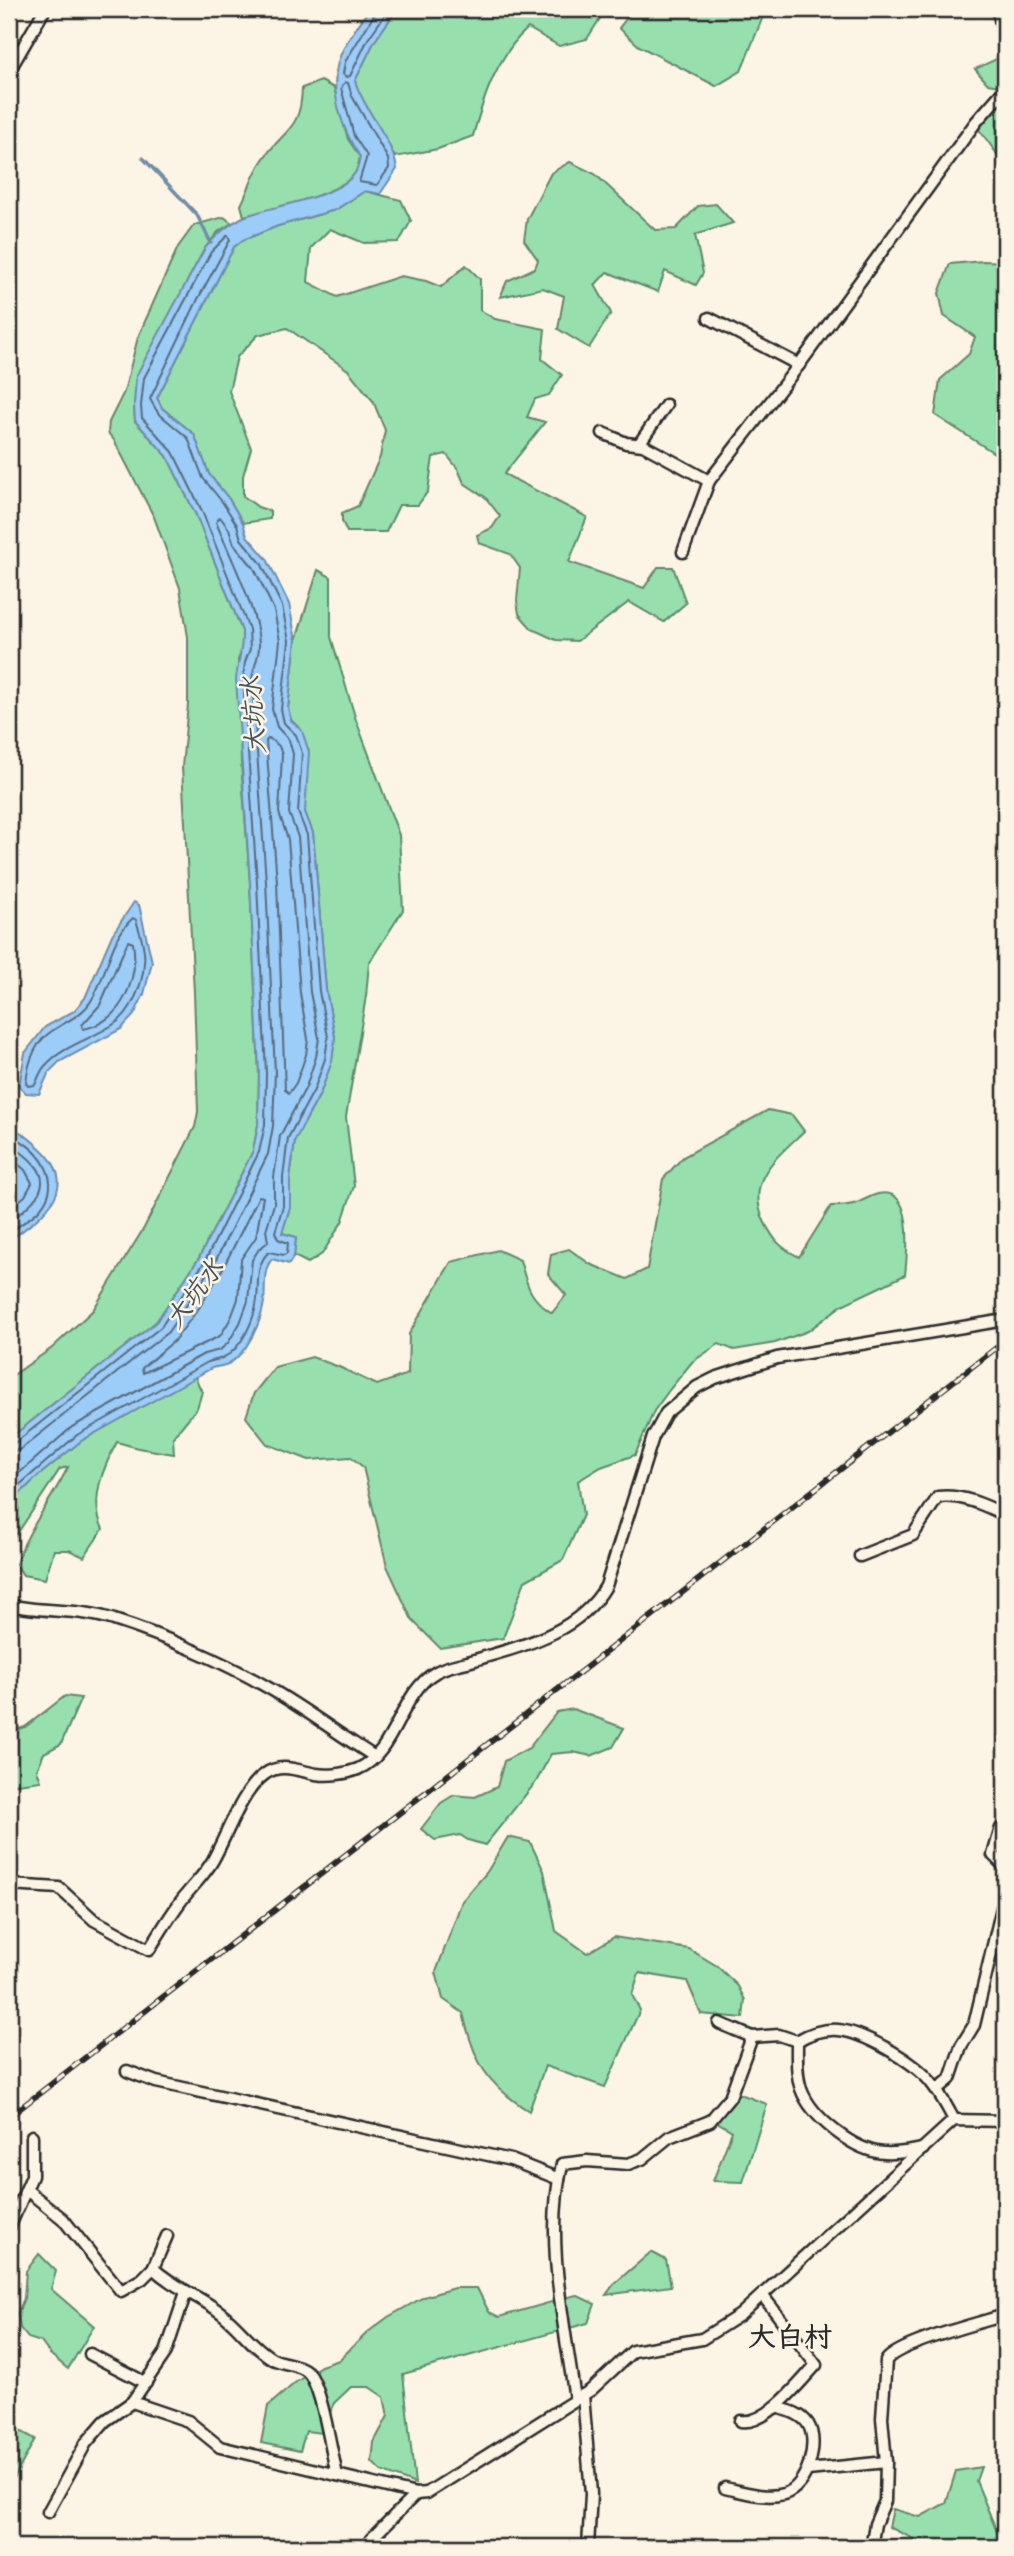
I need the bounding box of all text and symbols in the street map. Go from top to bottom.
water label: 大坑水 [231,674,279,755]
water label: 大坑水 [155,1250,236,1338]
district label: 大白村 [748,2316,832,2361]

